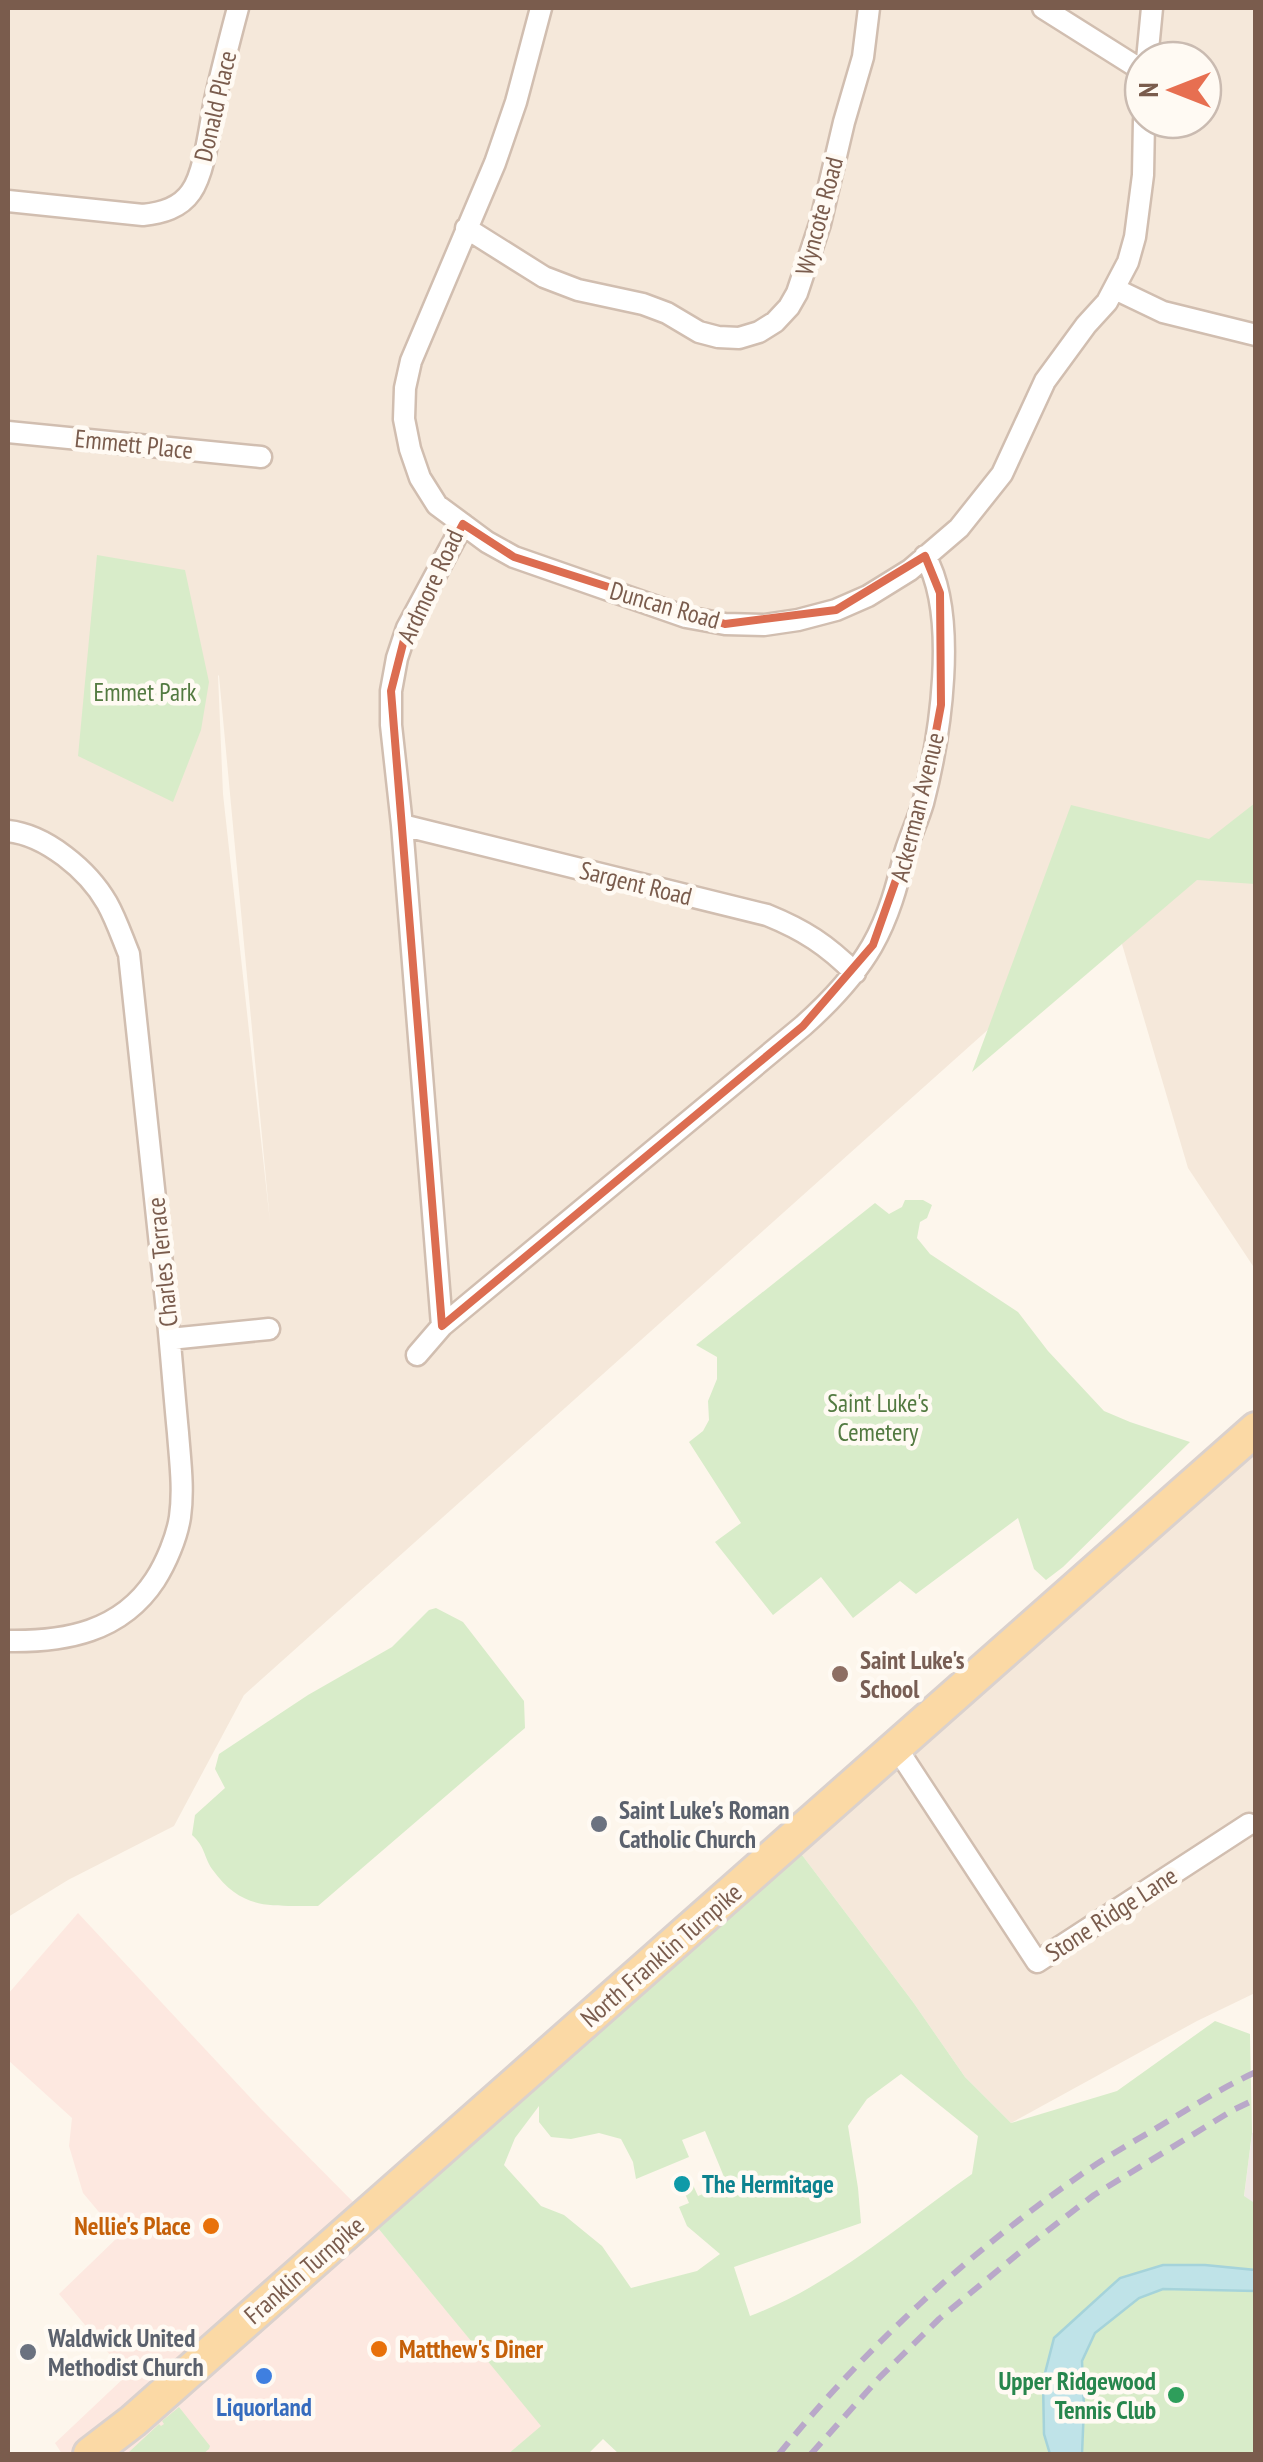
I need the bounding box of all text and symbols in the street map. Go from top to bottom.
north arrow [1123,40,1223,140]
street label: Donald Place [187,47,243,165]
text: N [1129,82,1166,98]
street label: Wyncote Road [788,153,850,279]
street label: Emmett Place [73,422,195,466]
street label: Ardmore Road [390,524,470,648]
street label: Duncan Road [606,574,724,636]
park label: Emmet Park [94,676,197,708]
street label: Ackerman Avenue [883,729,951,885]
street label: Sargent Road [577,854,695,912]
street label: Charles Terrace [139,1196,185,1328]
park label: Saint Luke's Cemetery [827,1387,929,1448]
place label: Saint Luke's School [860,1644,965,1705]
marker: Saint Luke's School [829,1663,851,1685]
place label: Saint Luke's Roman Catholic Church [619,1794,790,1855]
marker: Saint Luke's Roman Catholic Church [588,1813,610,1835]
street label: Stone Ridge Lane [1039,1860,1183,1968]
street label: North Franklin Turnpike [574,1876,748,2034]
place label: The Hermitage [702,2168,834,2200]
marker: The Hermitage [671,2173,693,2195]
street label: Franklin Turnpike [237,2209,371,2331]
place label: Nellie's Place [74,2210,191,2242]
marker: Nellie's Place [200,2215,222,2237]
place label: Waldwick United Methodist Church [47,2322,204,2383]
place label: Matthew's Diner [399,2333,544,2365]
marker: Matthew's Diner [368,2338,390,2360]
marker: Waldwick United Methodist Church [17,2341,39,2363]
marker: Liquorland [253,2365,275,2387]
place label: Upper Ridgewood Tennis Club [998,2365,1156,2426]
marker: Upper Ridgewood Tennis Club [1165,2384,1187,2406]
place label: Liquorland [216,2391,312,2423]

